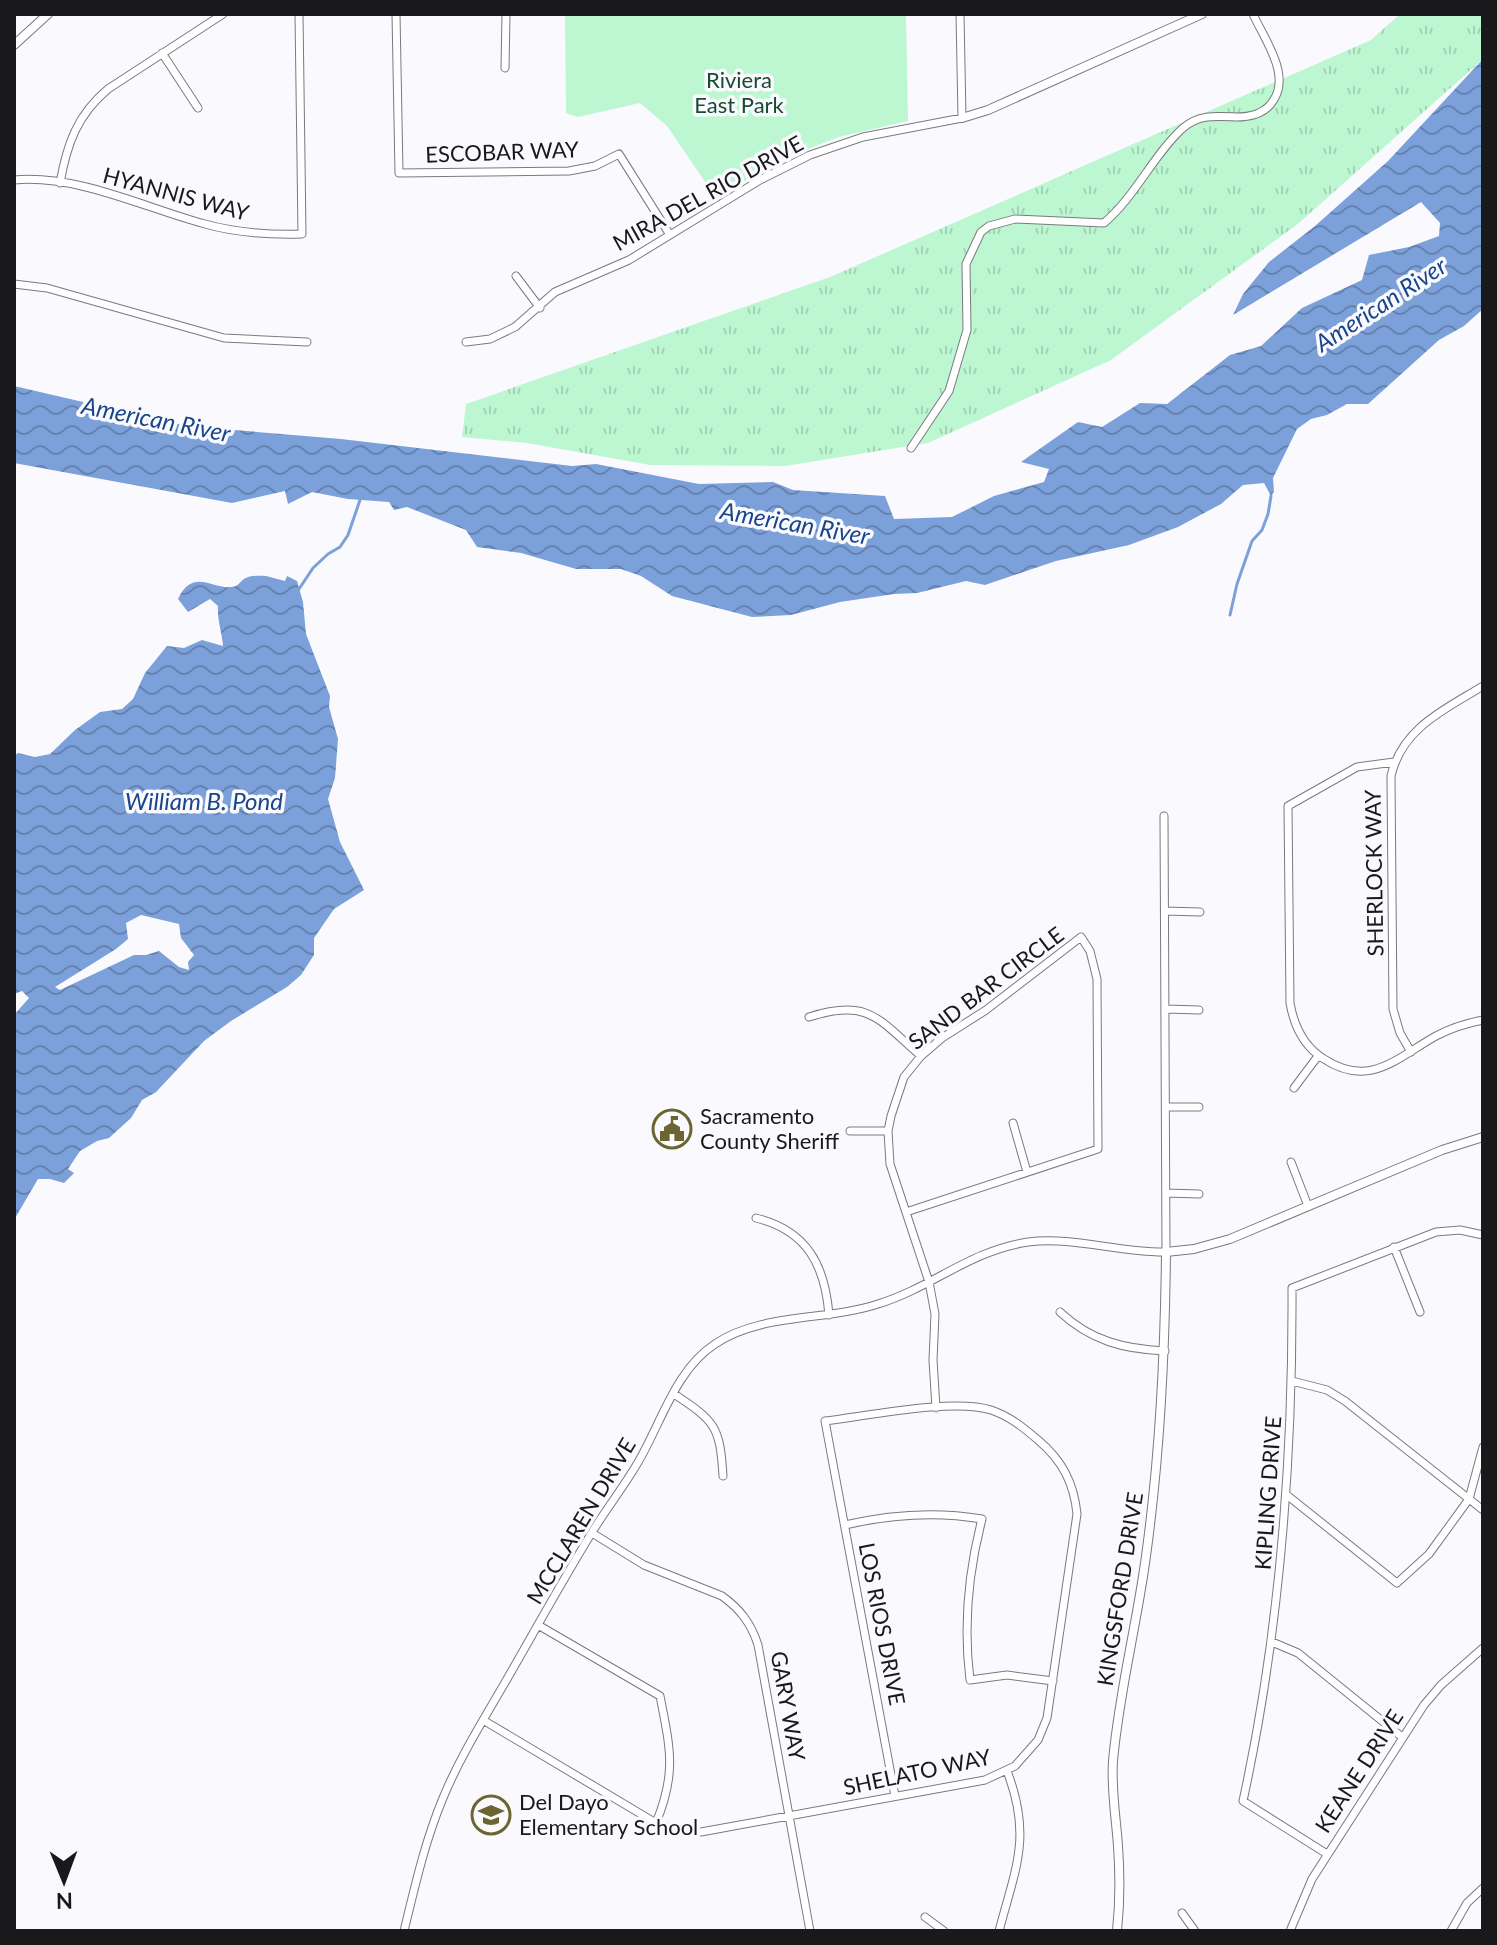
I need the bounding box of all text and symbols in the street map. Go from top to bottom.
park label: Riviera East Park [694,66,785,118]
street label: MIRA DEL RIO DRIVE [608,129,808,256]
street label: ESCOBAR WAY [425,135,579,168]
street label: HYANNIS WAY [100,161,252,226]
water label: American River [1308,250,1452,358]
water label: American River [79,390,234,447]
water label: American River [717,495,873,550]
water label: William B. Pond [125,786,283,815]
street label: SHERLOCK WAY [1359,789,1388,957]
street label: SAND BAR CIRCLE [903,920,1069,1055]
place label: Sacramento County Sheriff [700,1102,840,1154]
public building icon: Sacramento County Sheriff [651,1108,693,1150]
street label: KIPLING DRIVE [1249,1415,1286,1571]
street label: MCCLAREN DRIVE [520,1433,641,1609]
street label: KINGSFORD DRIVE [1091,1490,1148,1688]
street label: LOS RIOS DRIVE [853,1540,911,1708]
street label: GARY WAY [766,1649,811,1763]
street label: KEANE DRIVE [1309,1704,1408,1837]
street label: SHELATO WAY [841,1743,993,1800]
place label: Del Dayo Elementary School [519,1788,698,1840]
school or university icon: Del Dayo Elementary School [470,1794,512,1836]
north arrow [24,1841,104,1921]
text: N [56,1888,73,1915]

